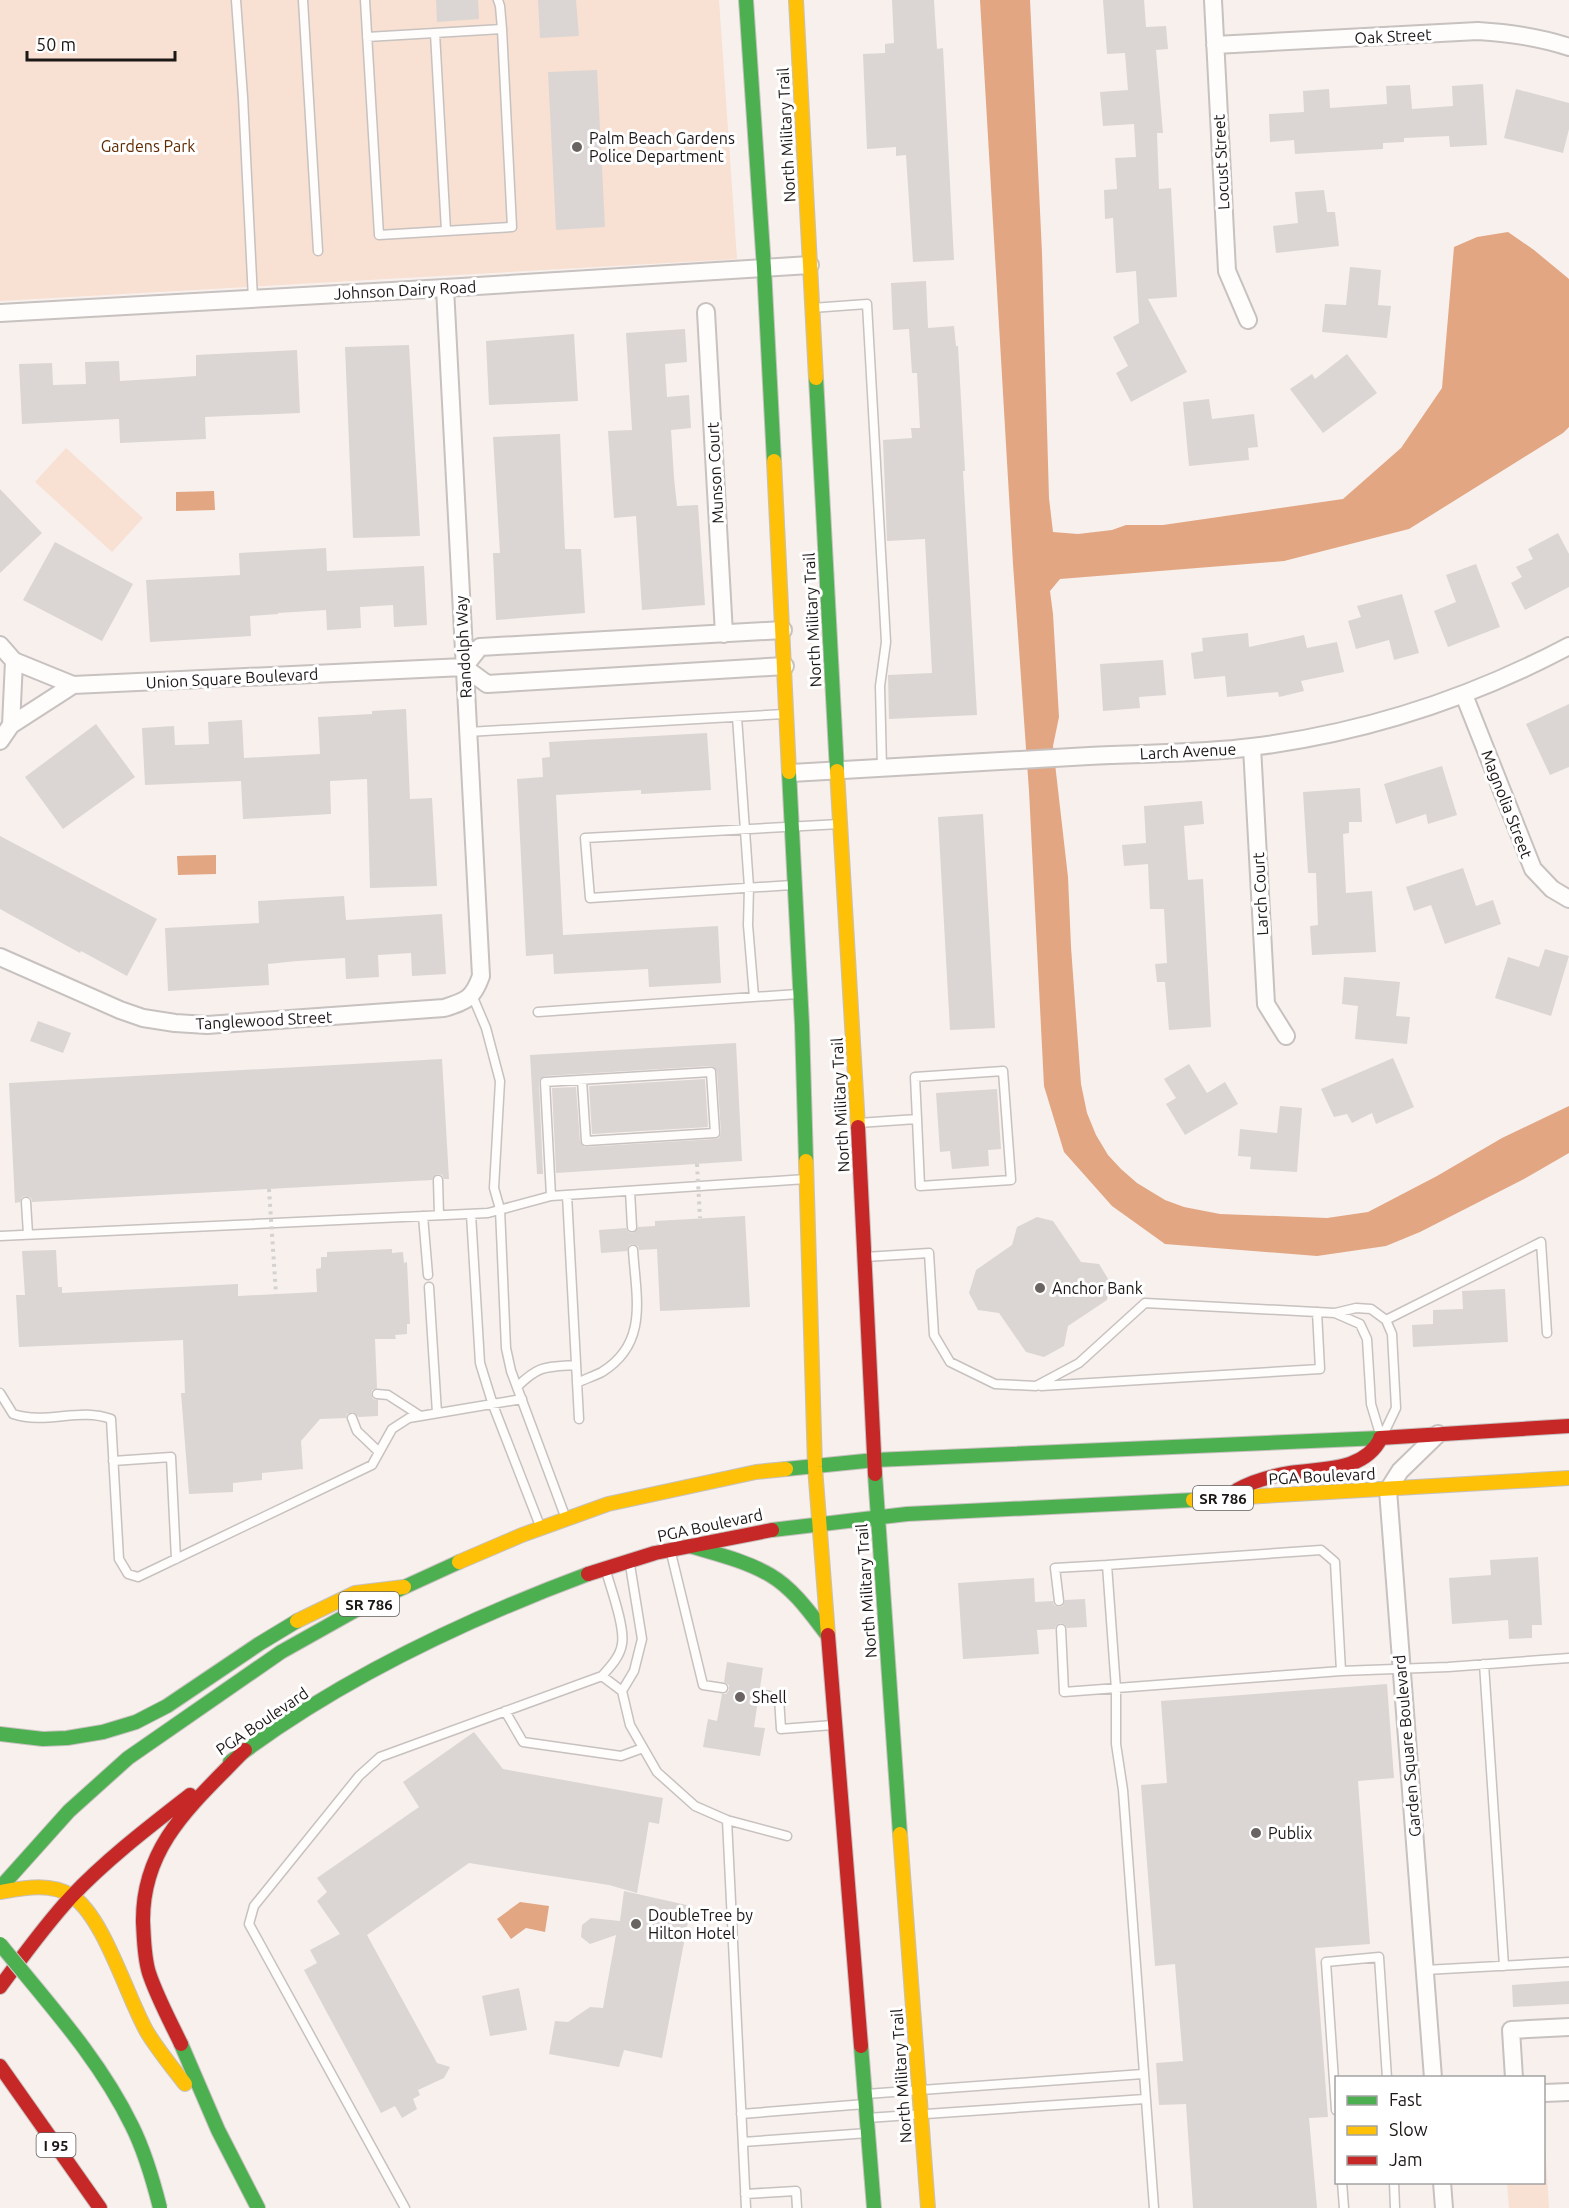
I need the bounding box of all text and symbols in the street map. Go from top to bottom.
scale bar [27,24,176,62]
street label: Oak Street [1354,25,1433,47]
text: 50 m [36,34,76,54]
street label: North Military Trail [773,67,799,203]
street label: Locust Street [1209,113,1232,210]
place label: Palm Beach Gardens Police Department [589,129,735,165]
park label: Gardens Park [101,137,195,155]
marker: Palm Beach Gardens Police Department [570,140,584,154]
street label: Johnson Dairy Road [333,277,477,303]
street label: Munson Court [703,421,727,524]
street label: North Military Trail [799,552,825,688]
street label: Randolph Way [451,595,475,699]
street label: Union Square Boulevard [145,664,319,692]
street label: Larch Avenue [1139,739,1237,763]
street label: Magnolia Street [1478,747,1536,861]
street label: Larch Court [1249,851,1271,936]
street label: Tanglewood Street [195,1007,333,1033]
street label: North Military Trail [827,1037,853,1173]
place label: Anchor Bank [1052,1279,1143,1297]
marker: Anchor Bank [1033,1281,1047,1295]
street label: PGA Boulevard [1268,1464,1376,1488]
road number: SR 786 [1193,1486,1253,1510]
street label: PGA Boulevard [656,1505,764,1545]
street label: North Military Trail [852,1523,880,1659]
road number: SR 786 [339,1592,399,1616]
street label: Garden Square Boulevard [1390,1654,1424,1838]
street label: PGA Boulevard [212,1684,312,1758]
place label: Shell [752,1688,787,1706]
marker: Shell [733,1690,747,1704]
place label: Publix [1268,1824,1312,1842]
marker: Publix [1249,1826,1263,1840]
place label: DoubleTree by Hilton Hotel [648,1906,753,1942]
marker: DoubleTree by Hilton Hotel [629,1917,643,1931]
street label: North Military Trail [887,2008,915,2144]
legend [1335,2076,1545,2184]
text: Fast [1389,2089,1422,2109]
text: Slow [1389,2119,1428,2139]
road number: I 95 [36,2133,76,2157]
text: Jam [1389,2149,1423,2169]

